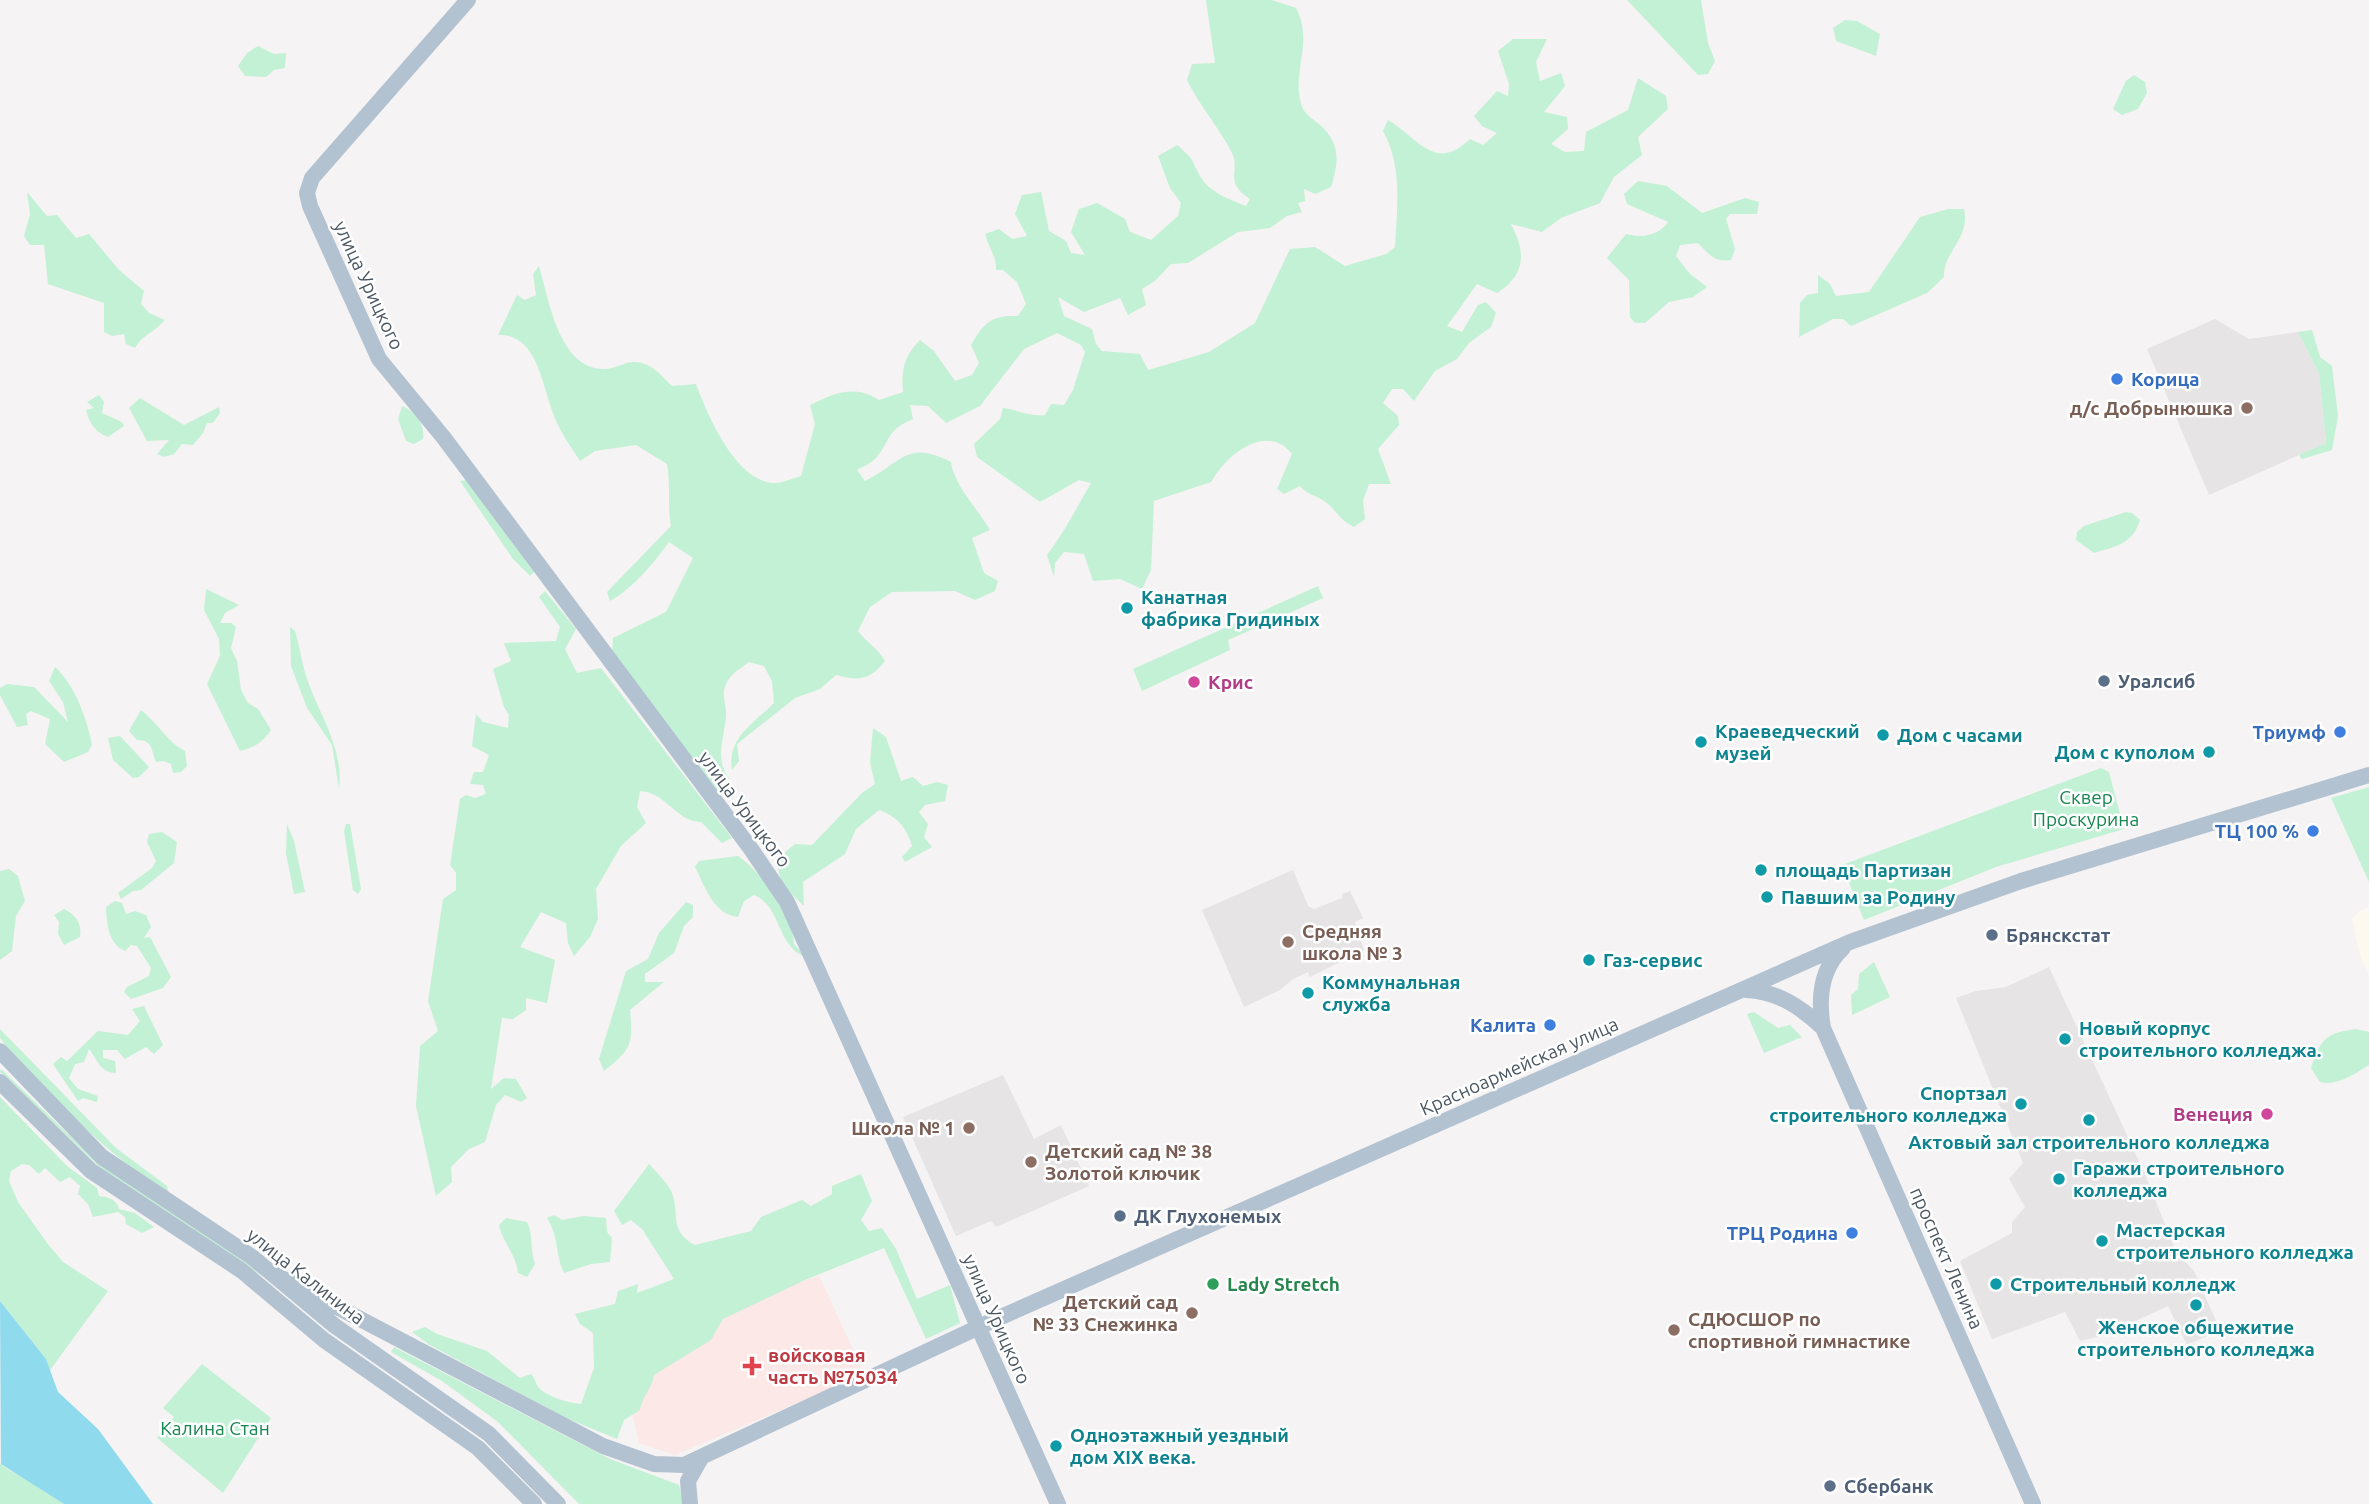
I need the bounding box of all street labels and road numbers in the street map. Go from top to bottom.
street label: улица Урицкого [330,217,408,353]
street label: улица Урицкого [694,747,796,871]
street label: Красноармейская улица [1416,1012,1622,1120]
street label: проспект Ленина [1906,1184,1988,1332]
street label: улица Калинина [243,1223,369,1329]
street label: улица Урицкого [959,1251,1035,1387]

